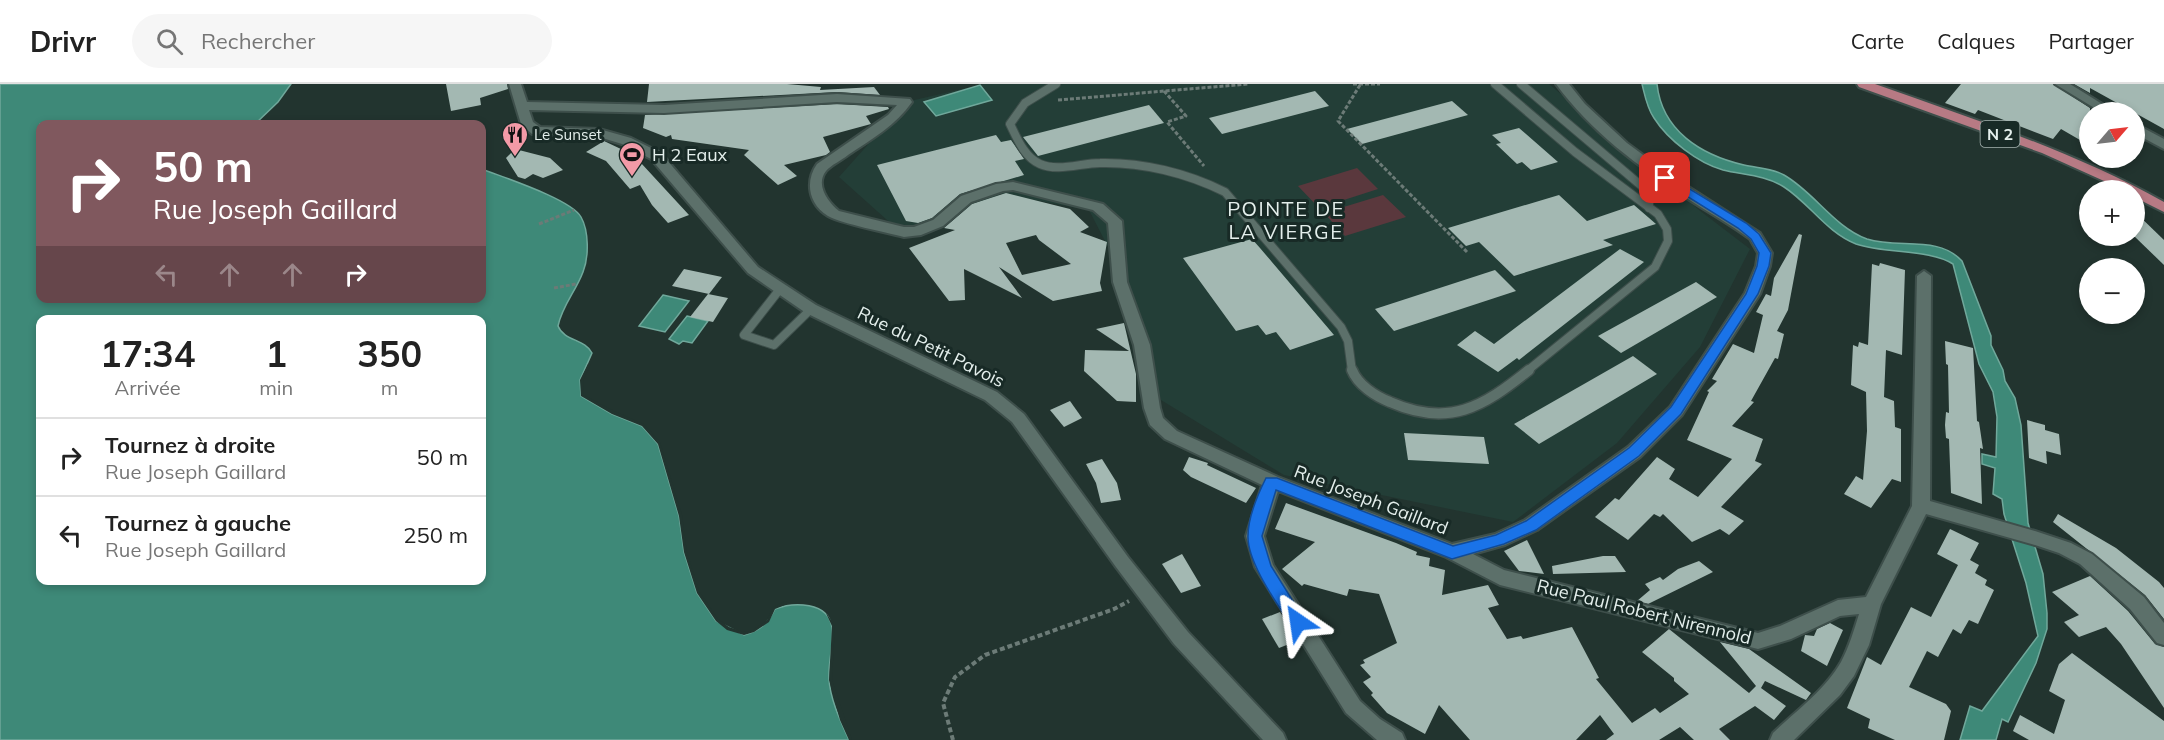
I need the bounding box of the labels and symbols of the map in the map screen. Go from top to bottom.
north arrow [2079,102,2145,168]
restaurant icon: Le Sunset [500,120,530,158]
road number: N 2 [1980,121,2020,147]
place label: Le Sunset [534,125,602,144]
sports icon: H 2 Eaux [617,140,647,178]
place label: H 2 Eaux [652,143,728,166]
pin [1639,152,1690,203]
district label: POINTE DE LA VIERGE [1227,196,1345,244]
street label: Rue du Petit Pavois [854,301,1009,392]
street label: Rue Joseph Gaillard [1291,460,1451,540]
street label: Rue Paul Robert Nirennold [1534,574,1754,649]
position arrow [1266,590,1330,654]

